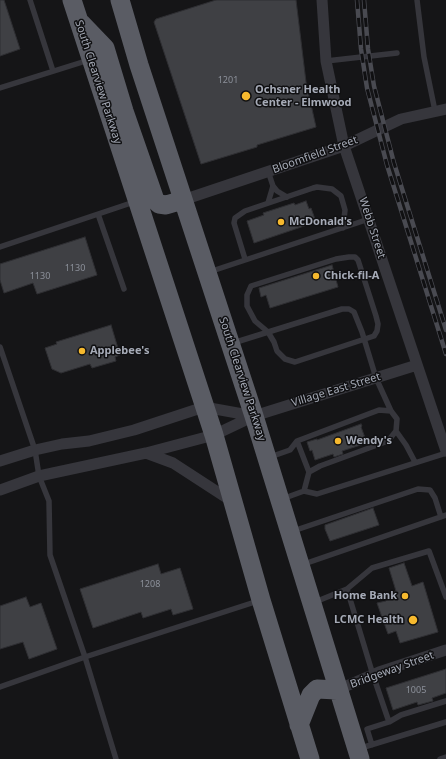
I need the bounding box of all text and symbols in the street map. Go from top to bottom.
street label: South Clearview Parkway [72,18,124,146]
house number: 1201 [218,75,238,85]
place label: Ochsner Health Center - Elmwood [255,83,352,109]
marker: Ochsner Health Center - Elmwood [240,90,252,102]
street label: Bloomfield Street [271,133,359,177]
street label: Webb Street [356,196,388,260]
place label: McDonald's [289,215,352,229]
marker: McDonald's [276,217,286,227]
house number: 1130 [65,263,85,273]
place label: Chick-fil-A [324,269,379,283]
house number: 1130 [30,271,50,281]
marker: Chick-fil-A [311,271,321,281]
street label: South Clearview Parkway [216,315,268,443]
place label: Applebee's [90,344,149,358]
marker: Applebee's [77,346,87,356]
street label: Village East Street [290,370,382,410]
place label: Wendy's [346,434,392,448]
marker: Wendy's [333,436,343,446]
house number: 1208 [140,579,160,589]
place label: Home Bank [334,589,397,603]
marker: Home Bank [400,591,410,601]
place label: LCMC Health [334,613,404,627]
marker: LCMC Health [407,614,419,626]
street label: Bridgeway Street [348,649,436,691]
house number: 1005 [406,685,426,695]

